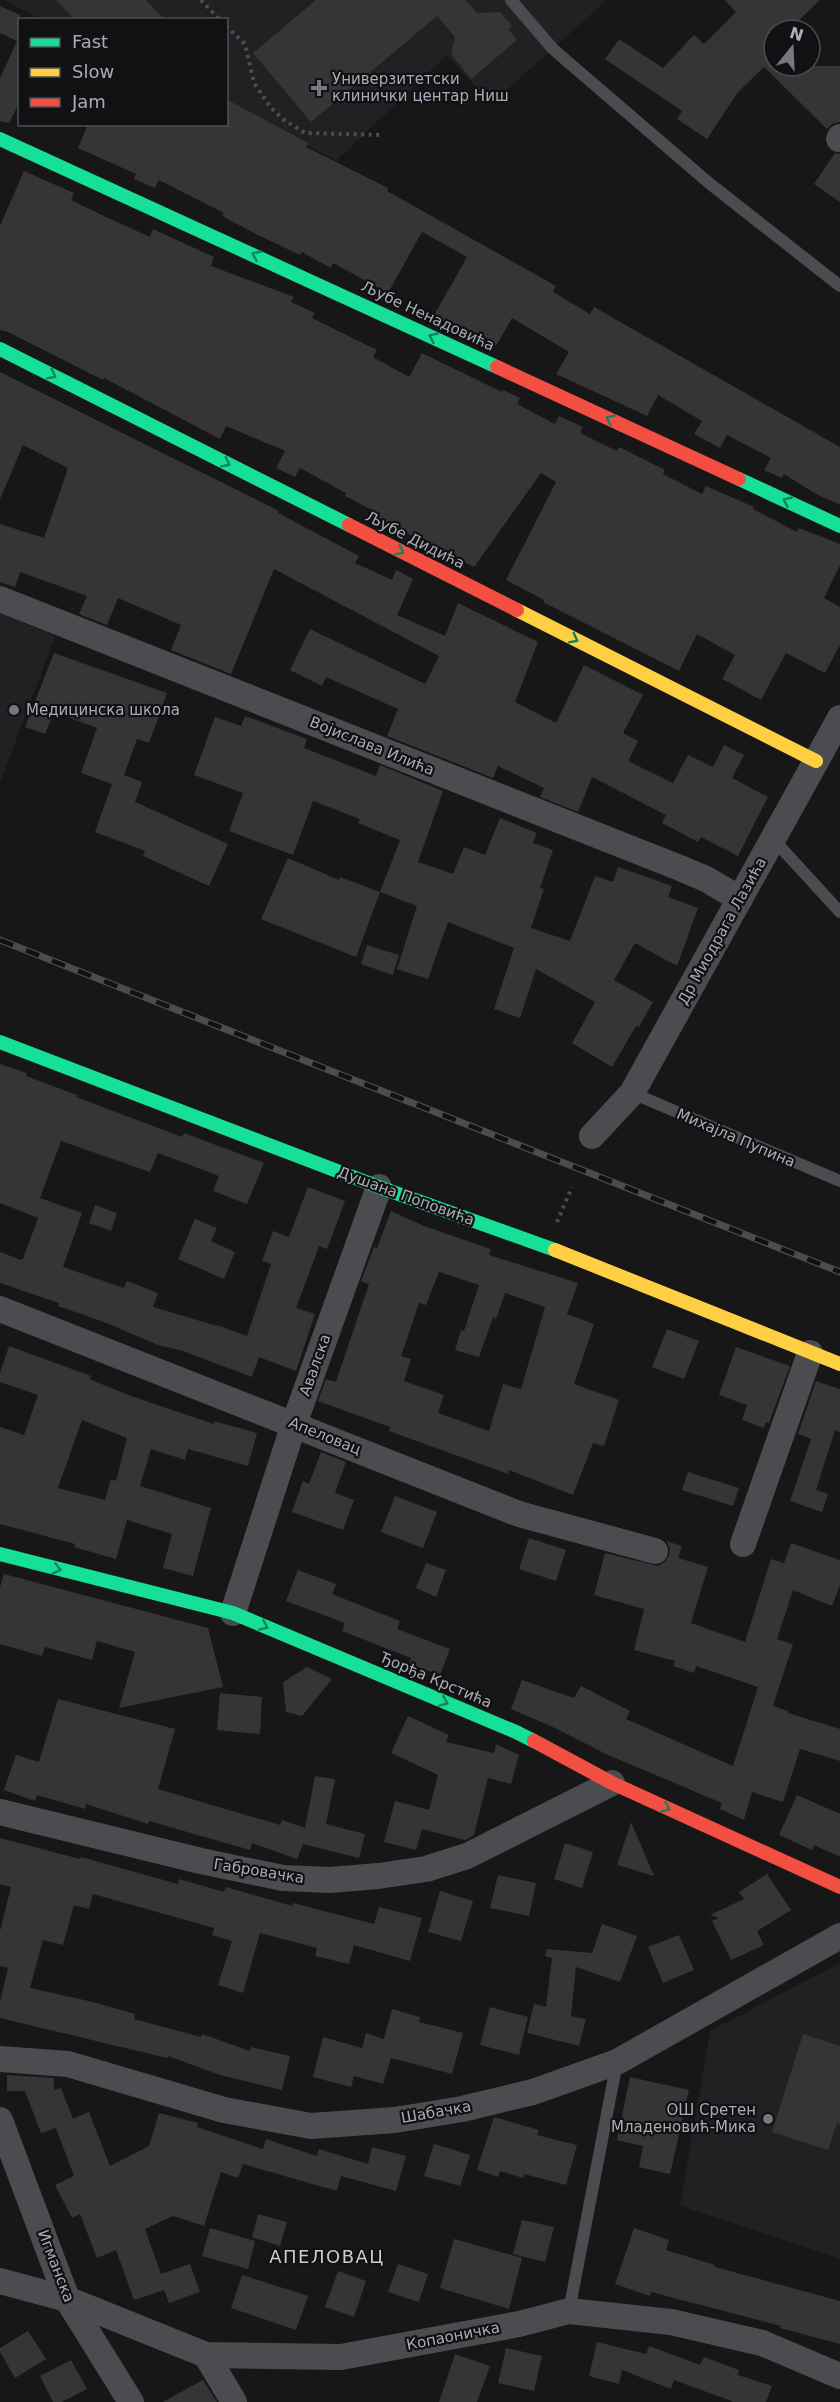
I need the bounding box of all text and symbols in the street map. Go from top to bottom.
legend [18,18,228,126]
north arrow [762,18,822,78]
text: N [787,23,806,45]
text: Fast [72,31,108,52]
text: Slow [72,61,114,82]
place label: Универзитетски клинички центар Ниш [332,70,509,105]
marker: Универзитетски клинички центар Ниш [310,79,328,97]
text: Jam [71,91,106,112]
one-way arrow [252,250,263,262]
street label: Љубе Ненадовића [358,277,498,355]
one-way arrow [429,332,440,344]
one-way arrow [46,368,57,379]
one-way arrow [606,415,617,427]
one-way arrow [220,456,231,467]
one-way arrow [782,497,793,509]
street label: Љубе Дидића [362,507,468,573]
one-way arrow [394,543,405,555]
one-way arrow [568,631,579,643]
place label: Медицинска школа [26,701,180,719]
marker: Медицинска школа [7,703,21,717]
street label: Војислава Илића [307,713,437,779]
street label: Др Миодрага Лазића [674,854,770,1008]
street label: Михајла Пупина [674,1105,798,1171]
street label: Душана Поповића [335,1163,477,1229]
street label: Авалска [296,1332,334,1398]
street label: Апеловац [286,1413,364,1459]
one-way arrow [52,1561,62,1574]
one-way arrow [258,1619,269,1631]
street label: Ђорђа Крстића [376,1648,495,1712]
one-way arrow [438,1695,449,1707]
one-way arrow [659,1800,670,1812]
street label: Габровачка [212,1855,306,1887]
street label: Шабачка [400,2097,472,2127]
place label: ОШ Сретен Младеновић-Мика [611,2101,756,2136]
marker: ОШ Сретен Младеновић-Мика [761,2112,775,2126]
street label: Игманска [34,2227,78,2305]
district label: АПЕЛОВАЦ [269,2246,385,2267]
street label: Копаоничка [405,2318,501,2354]

